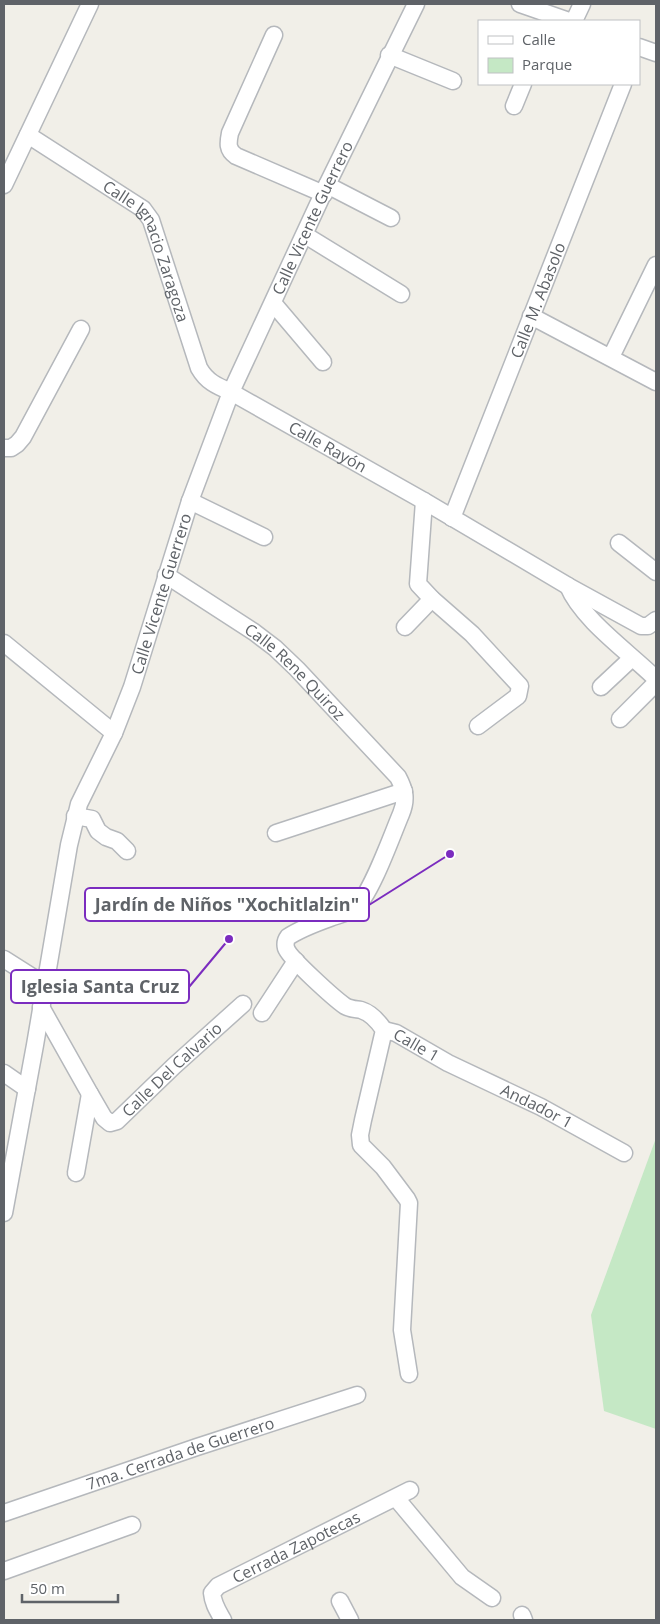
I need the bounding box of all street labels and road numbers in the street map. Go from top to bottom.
street label: Calle Vicente Guerrero [267,137,358,298]
street label: Calle Ignacio Zaragoza [99,175,194,325]
street label: Calle M. Abasolo [505,239,571,361]
street label: Calle Rayón [285,416,371,477]
street label: Calle Vicente Guerrero [126,511,197,677]
street label: Calle Rene Quiroz [241,618,350,725]
street label: Calle Del Calvario [117,1017,226,1121]
street label: Calle 1 [390,1023,443,1067]
street label: Andador 1 [497,1079,577,1133]
street label: 7ma. Cerrada de Guerrero [83,1412,277,1495]
street label: Cerrada Zapotecas [229,1506,364,1588]

